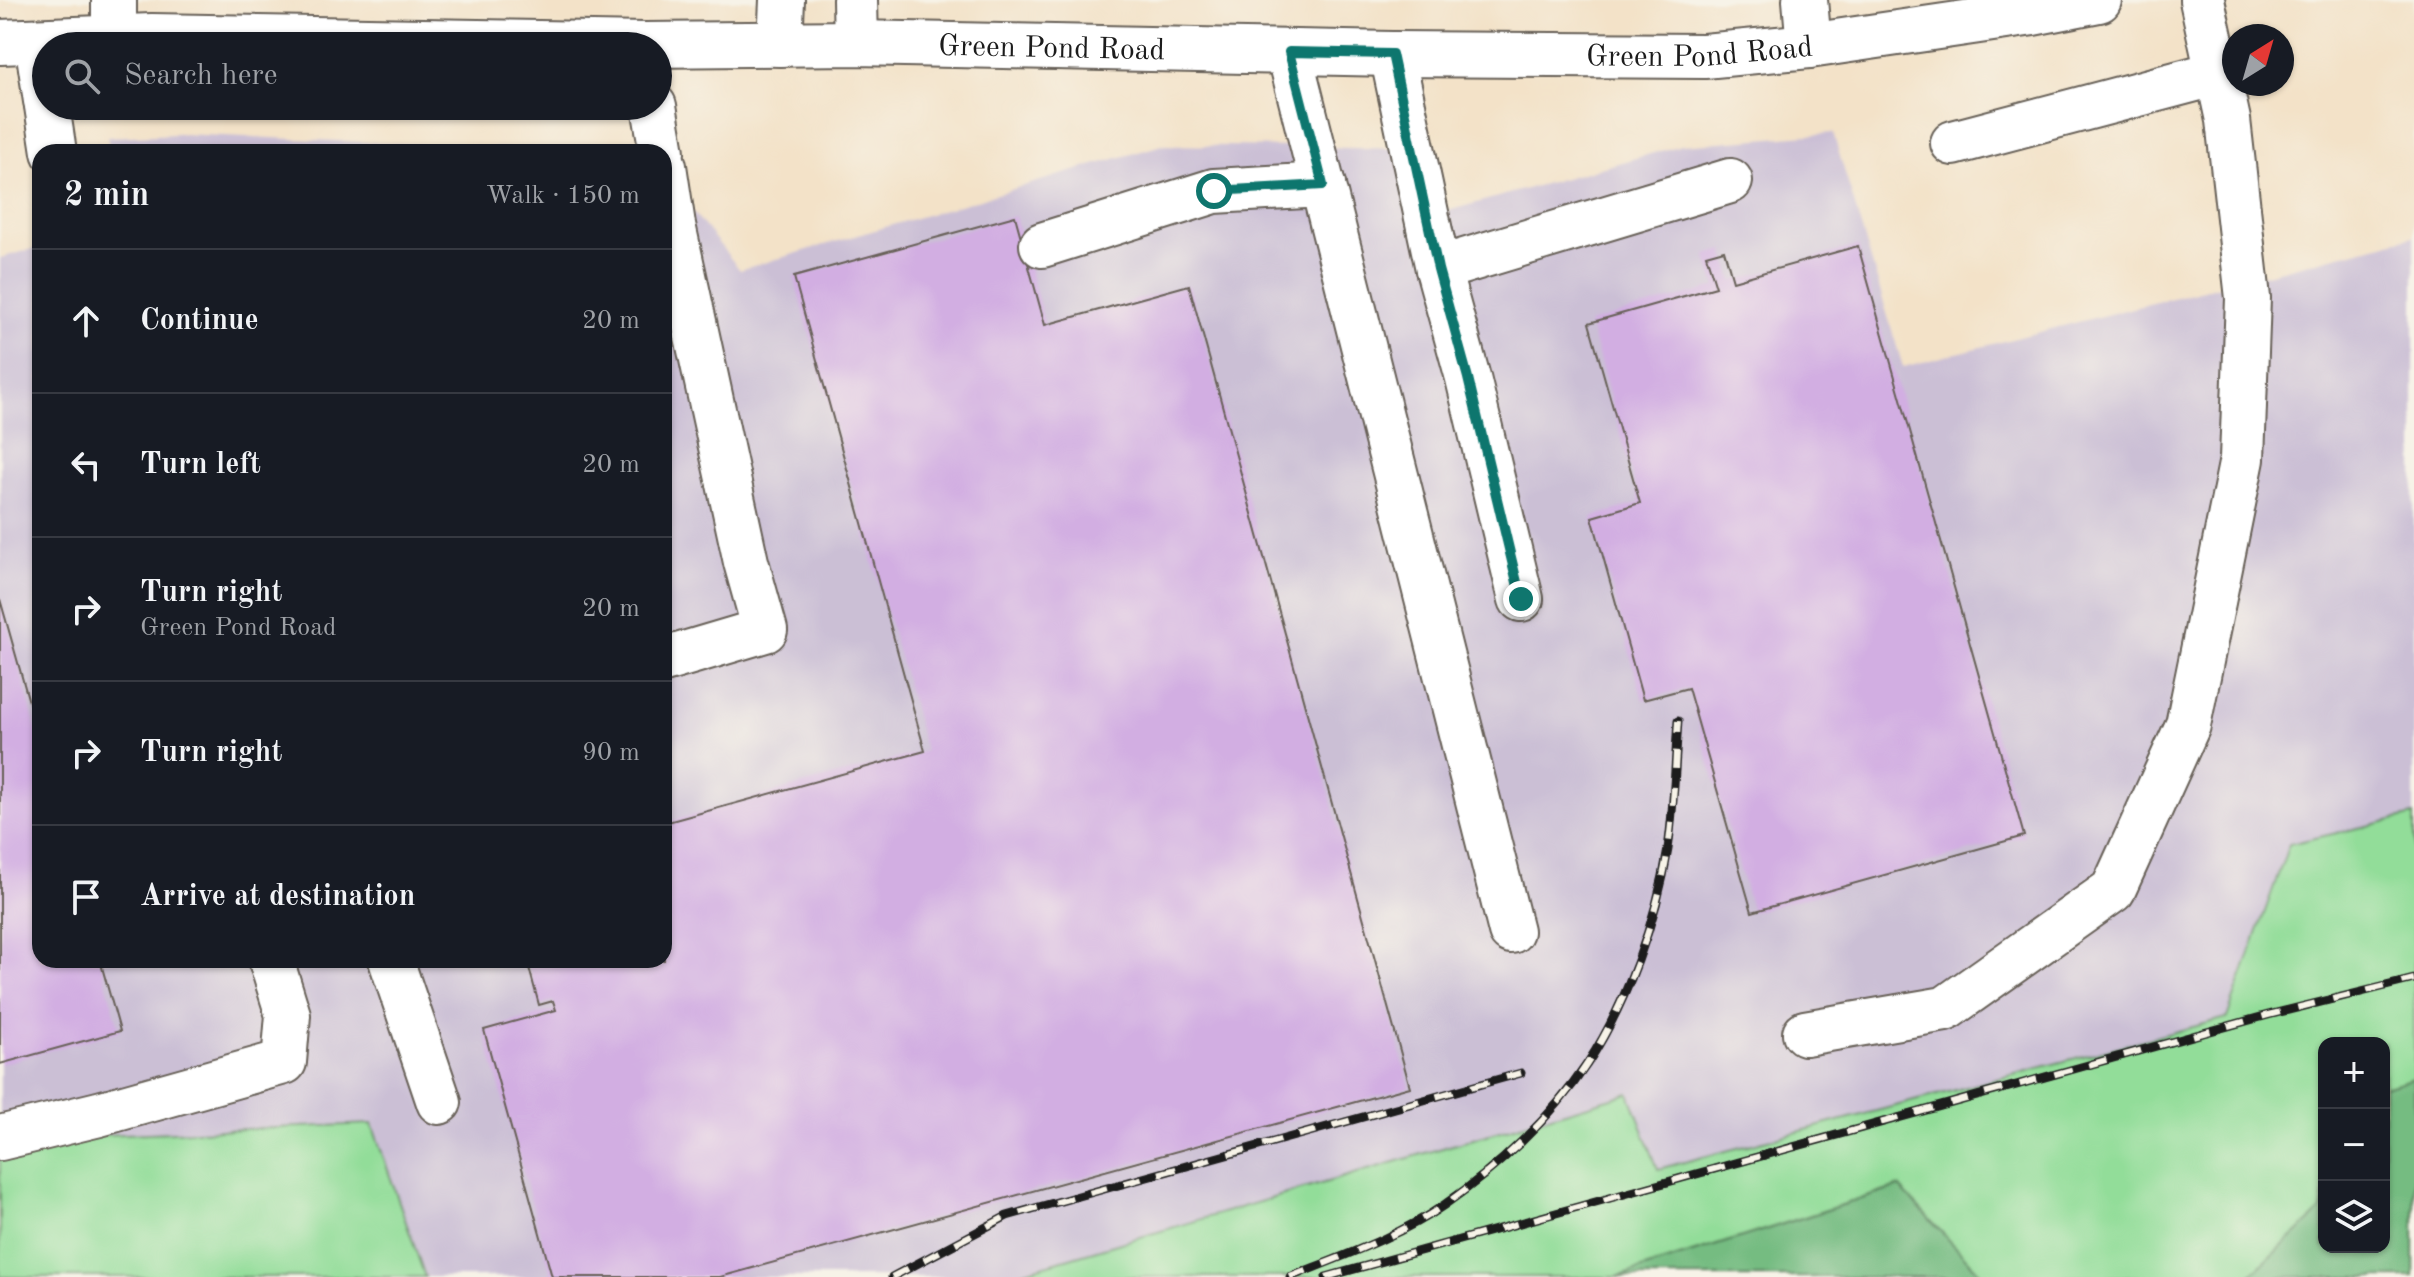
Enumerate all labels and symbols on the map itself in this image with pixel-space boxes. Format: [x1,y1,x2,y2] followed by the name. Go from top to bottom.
[2222,24,2294,96] north arrow
[938,32,1166,66] street label: Green Pond Road
[1586,33,1814,73] street label: Green Pond Road
[1196,173,1232,209] route start
[1503,581,1539,617] route end

